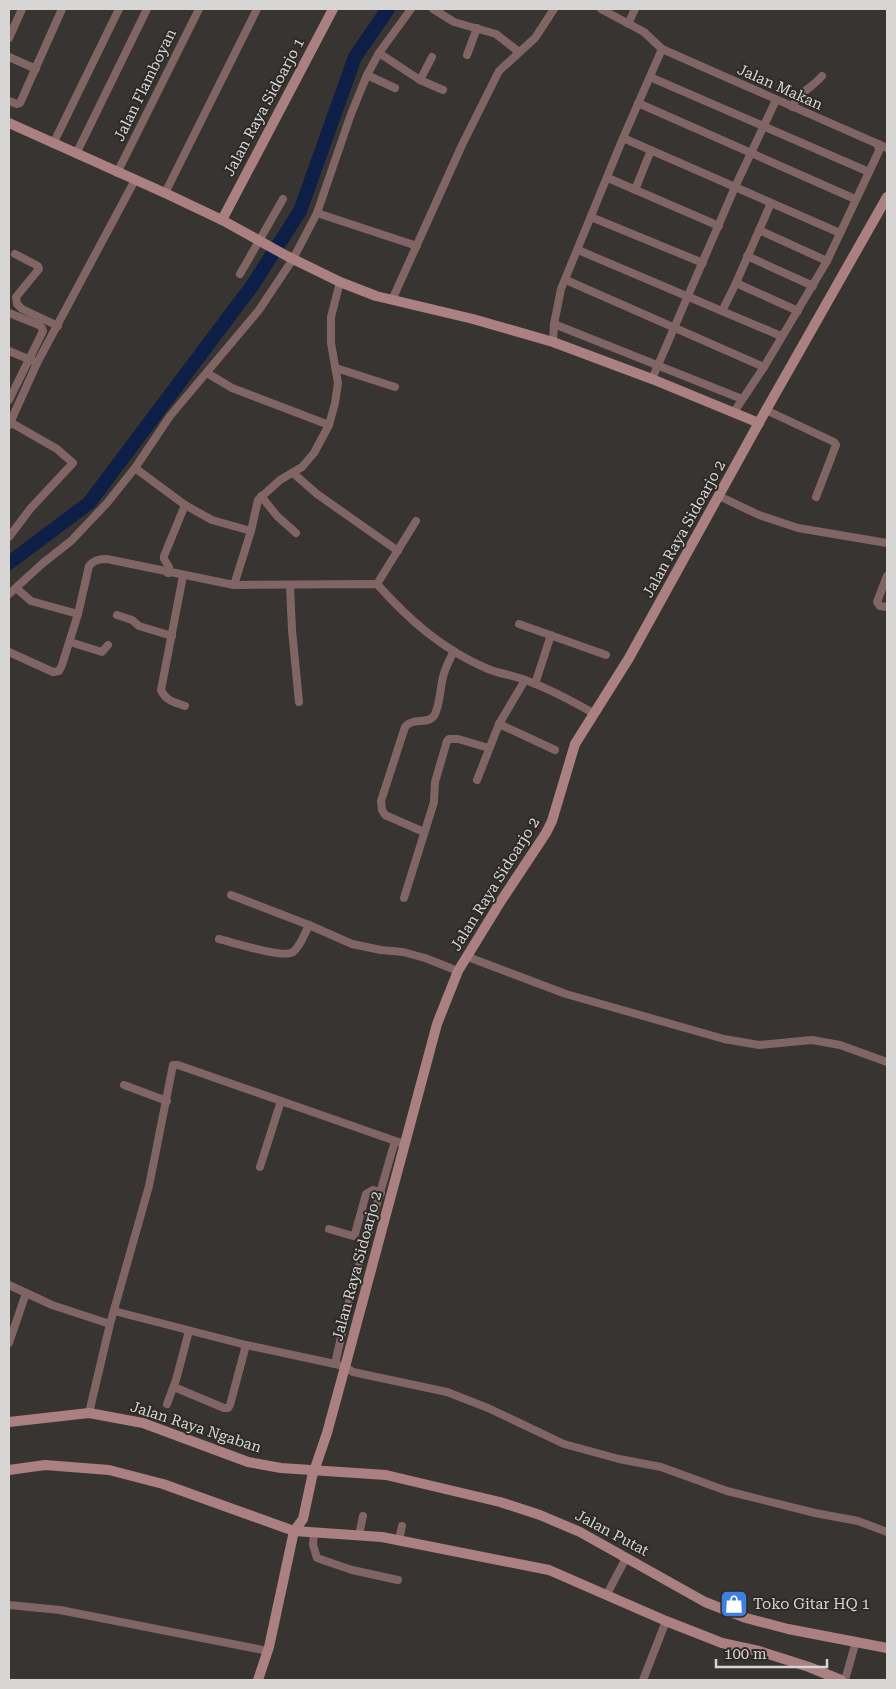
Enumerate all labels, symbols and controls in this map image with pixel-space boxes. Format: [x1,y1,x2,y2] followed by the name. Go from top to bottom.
[110,26,180,144] street label: Jalan Flamboyan
[220,35,308,179] street label: Jalan Raya Sidoarjo 1
[735,60,826,114] street label: Jalan Makan
[639,457,729,601] street label: Jalan Raya Sidoarjo 2
[447,814,543,954] street label: Jalan Raya Sidoarjo 2
[328,1189,386,1343] street label: Jalan Raya Sidoarjo 2
[128,1397,264,1457] street label: Jalan Raya Ngaban
[572,1506,652,1560] street label: Jalan Putat
[719,1589,749,1619] shop icon: Toko Gitar HQ 1
[753,1595,870,1613] place label: Toko Gitar HQ 1
[716,1636,827,1668] scale bar
[724,1645,767,1663] text: 100 m

